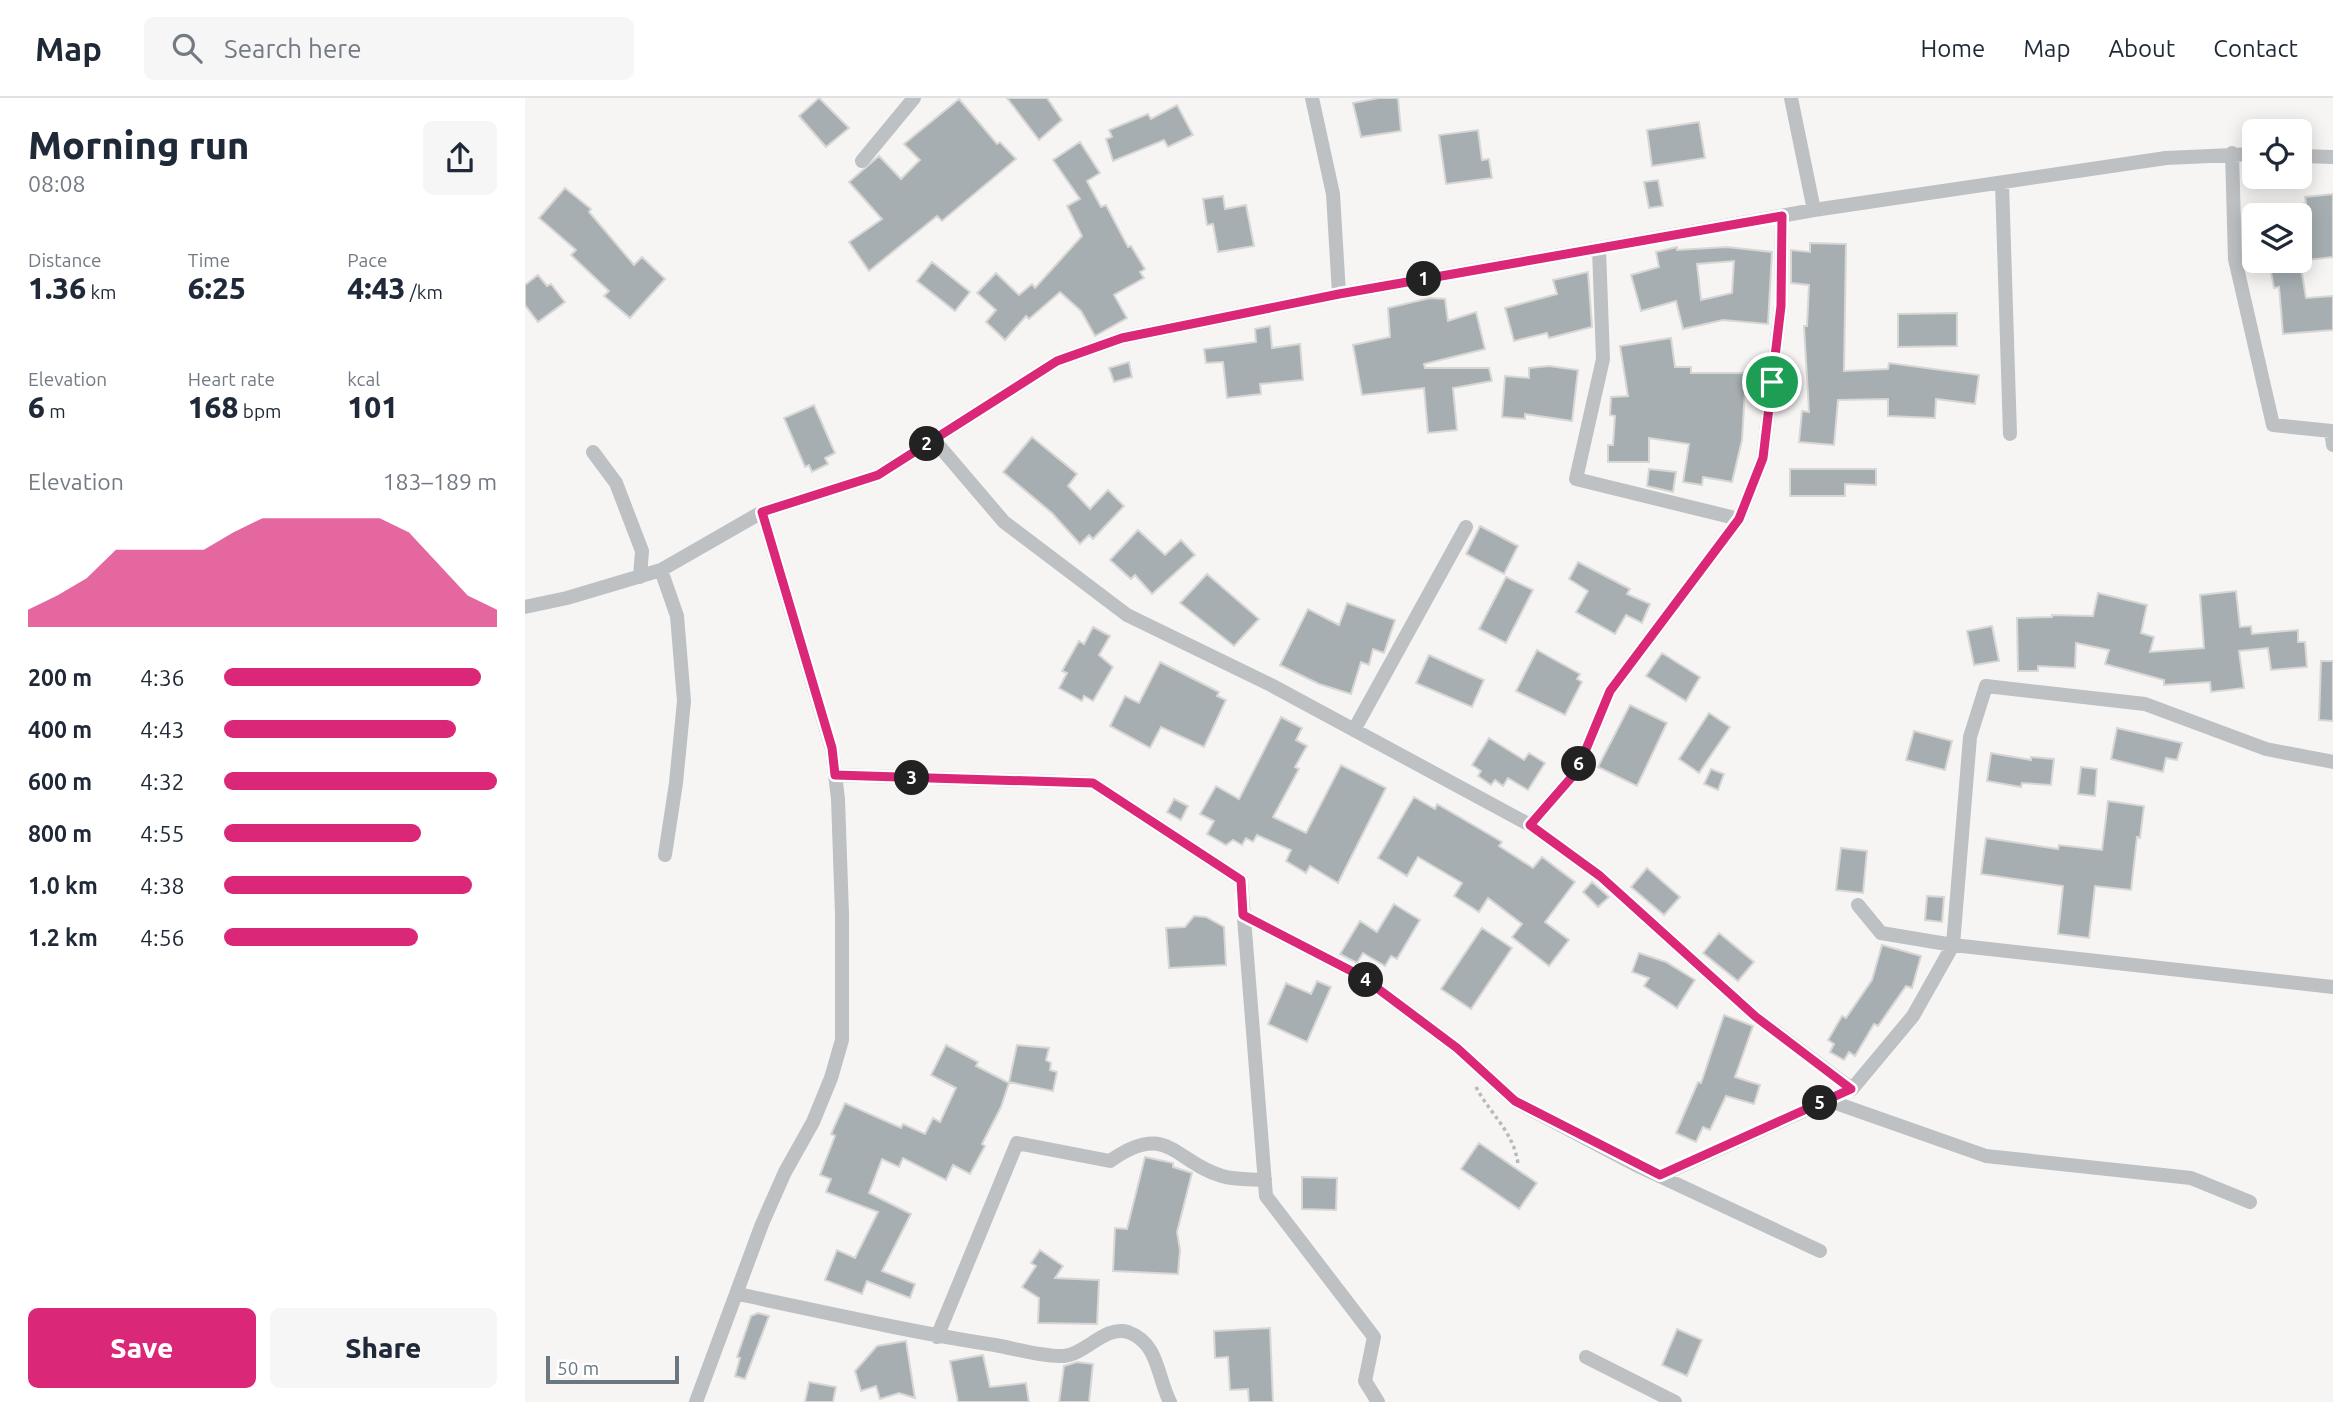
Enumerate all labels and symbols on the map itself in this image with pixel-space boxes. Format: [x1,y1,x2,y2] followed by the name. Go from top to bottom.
[1406,262,1441,296] pin: 1
[1742,352,1802,412] pin
[909,426,945,462] pin: 2
[1561,746,1597,782] pin: 6
[895,760,929,796] pin: 3
[1349,962,1383,998] pin: 4
[1803,1086,1837,1121] pin: 5
[546,1353,679,1385] scale bar

